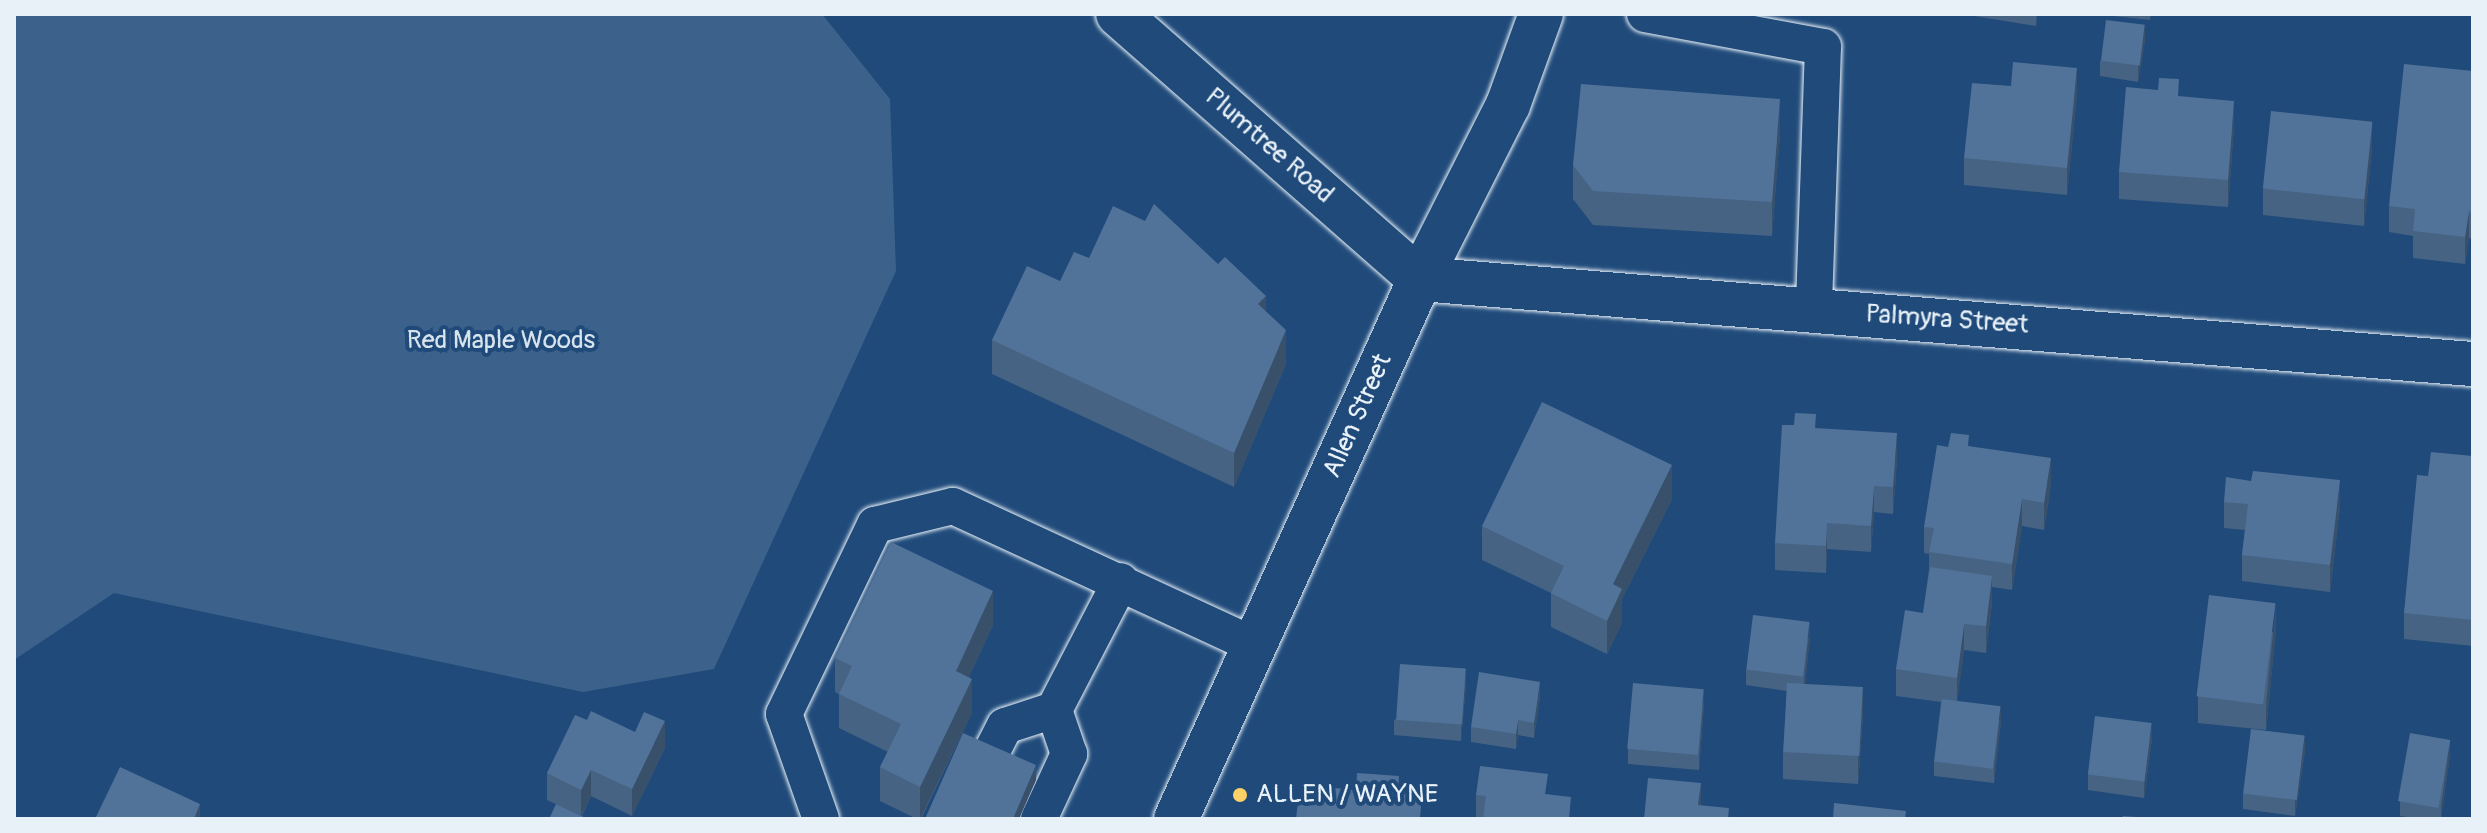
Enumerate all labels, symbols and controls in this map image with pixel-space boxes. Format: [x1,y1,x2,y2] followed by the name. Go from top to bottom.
[1198,82,1340,210] street label: Plumtree Road
[1864,299,2030,341] street label: Palmyra Street
[407,325,595,357] park label: Red Maple Woods
[1317,349,1399,483] street label: Allen Street
[1256,779,1438,811] place label: ALLEN / WAYNE
[1231,786,1249,804] marker: ALLEN / WAYNE

